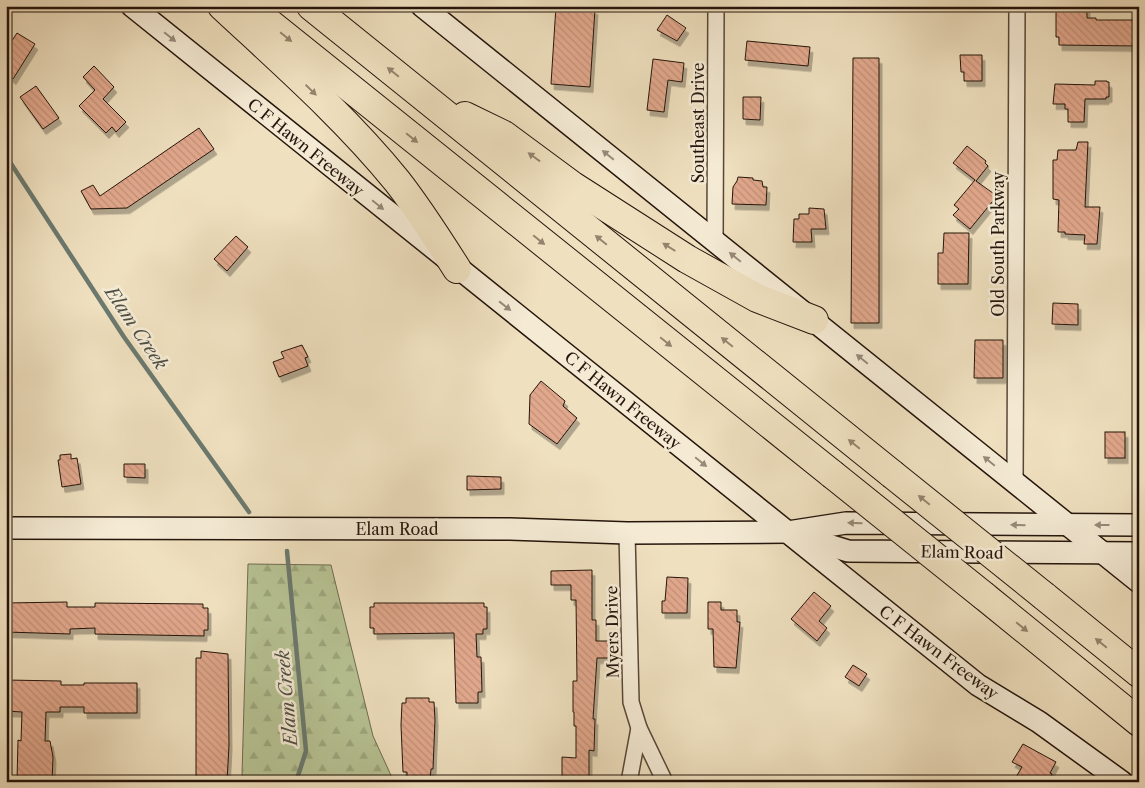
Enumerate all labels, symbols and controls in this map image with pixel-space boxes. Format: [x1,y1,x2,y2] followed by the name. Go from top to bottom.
[163,31,176,42] one-way arrow
[279,31,292,42] one-way arrow
[688,63,708,183] street label: Southeast Drive
[386,66,399,77] one-way arrow
[305,84,317,96] one-way arrow
[244,94,369,201] street label: C F Hawn Freeway
[406,133,419,144] one-way arrow
[602,150,615,161] one-way arrow
[527,152,541,162] one-way arrow
[988,170,1008,317] street label: Old South Parkway
[371,200,384,211] one-way arrow
[595,234,608,245] one-way arrow
[532,235,546,245] one-way arrow
[663,243,676,252] one-way arrow
[729,252,742,263] one-way arrow
[99,280,172,374] water label: Elam Creek
[498,301,511,312] one-way arrow
[659,336,672,347] one-way arrow
[721,336,734,347] one-way arrow
[561,347,686,454] street label: C F Hawn Freeway
[856,353,869,364] one-way arrow
[848,438,861,449] one-way arrow
[982,455,995,466] one-way arrow
[694,457,707,468] one-way arrow
[918,495,931,506] one-way arrow
[356,519,439,539] street label: Elam Road
[847,519,863,527] one-way arrow
[1010,521,1026,529] one-way arrow
[1094,521,1110,529] one-way arrow
[920,541,1004,563] street label: Elam Road
[601,585,623,679] street label: Myers Drive
[875,601,1003,704] street label: C F Hawn Freeway
[1015,621,1028,632] one-way arrow
[1095,637,1108,648] one-way arrow
[272,649,302,749] water label: Elam Creek

